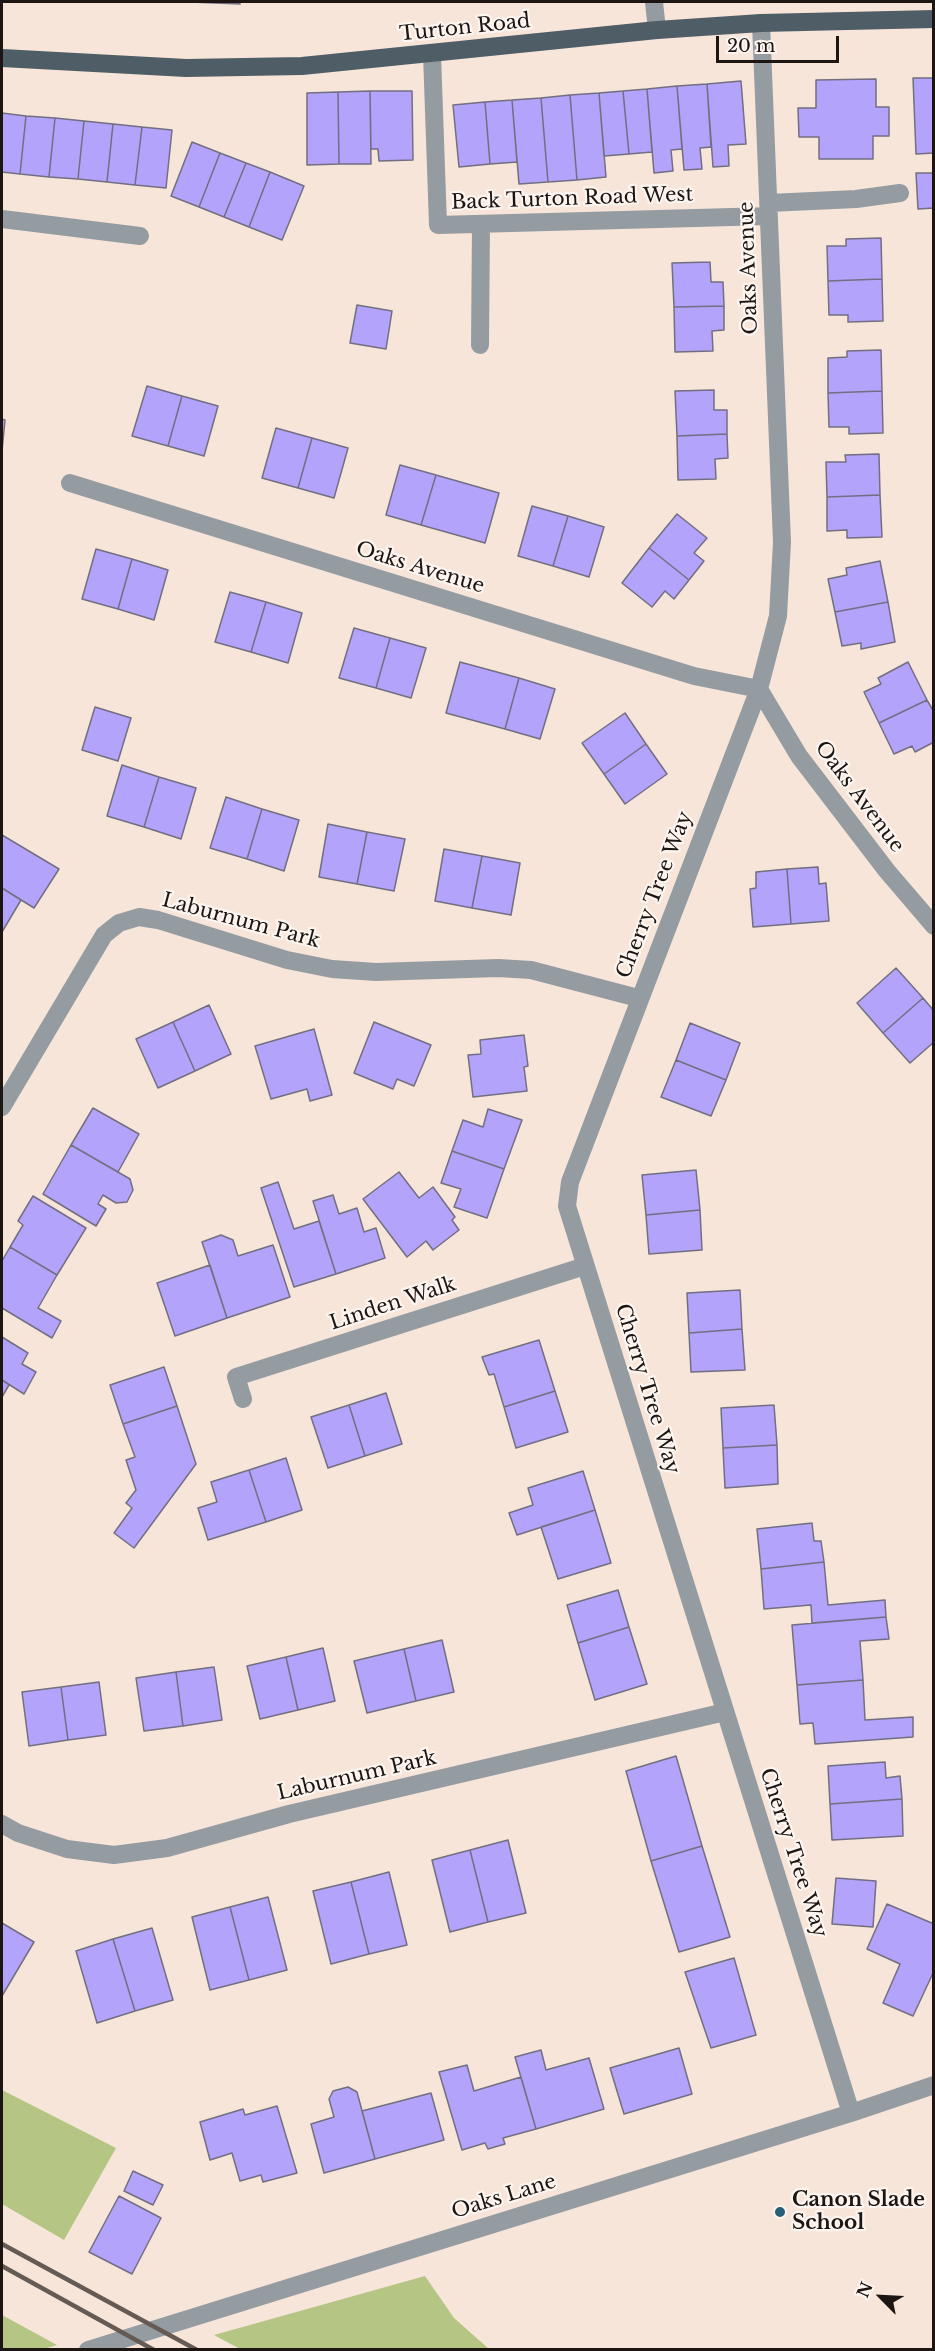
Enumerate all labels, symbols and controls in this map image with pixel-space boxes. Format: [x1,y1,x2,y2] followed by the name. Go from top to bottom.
[398,9,532,47] street label: Turton Road
[719,24,842,62] scale bar
[727,35,775,57] text: 20 m
[451,183,693,215] street label: Back Turton Road West
[735,201,763,335] street label: Oaks Avenue
[353,537,487,599] street label: Oaks Avenue
[809,737,909,857] street label: Oaks Avenue
[612,808,698,982] street label: Cherry Tree Way
[159,888,323,954] street label: Laburnum Park
[327,1272,459,1336] street label: Linden Walk
[610,1301,684,1477] street label: Cherry Tree Way
[275,1746,439,1806] street label: Laburnum Park
[754,1765,832,1941] street label: Cherry Tree Way
[449,2170,559,2224] street label: Oaks Lane
[792,2188,925,2235] place label: Canon Slade School
[773,2205,787,2219] marker: Canon Slade School
[851,2267,911,2327] north arrow
[852,2279,877,2301] text: N

